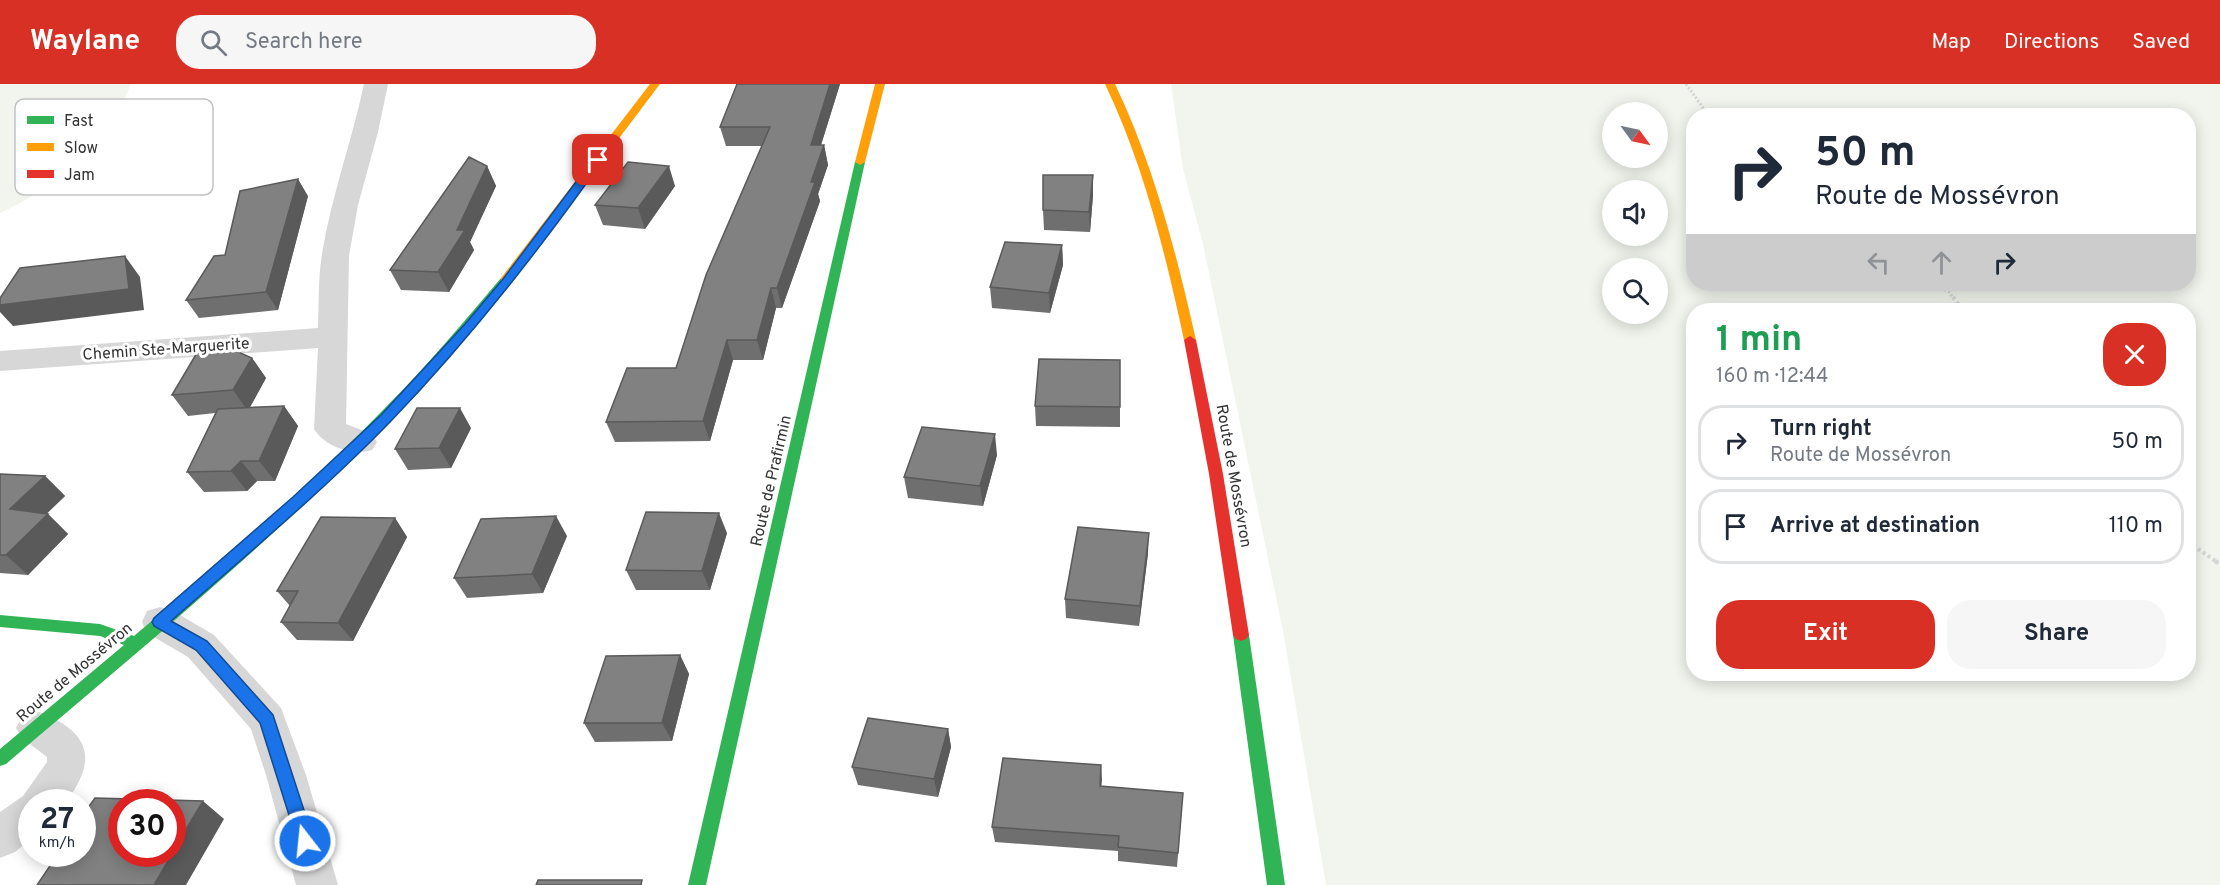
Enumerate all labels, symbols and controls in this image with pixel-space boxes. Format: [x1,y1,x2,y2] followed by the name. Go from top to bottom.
[176,15,596,69] search box
[30,24,140,60] text: Waylane
[197,26,230,59] icon: search
[245,29,363,56] text: Search here
[1931,29,1971,56] text: Map
[2004,29,2099,56] text: Directions
[2132,29,2190,56] text: Saved
[15,99,213,195] legend
[1602,102,1668,168] north arrow
[1602,102,1668,324] map controls
[64,112,94,132] text: Fast
[1815,128,1916,181] text: 50 m
[1716,132,1794,210] icon: right
[572,134,623,185] pin
[64,139,98,159] text: Slow
[581,143,614,176] icon: arrive
[64,166,95,186] text: Jam
[1602,180,1668,246] button: sound
[1815,180,2060,214] text: Route de Mossévron
[1862,246,1895,279] icon: left
[1925,246,1958,279] icon: ahead
[1988,246,2021,279] icon: right
[1602,258,1668,324] button: search
[1716,318,1802,364] text: 1 min
[2103,323,2166,386] button: close
[82,334,250,366] street label: Chemin Ste-Marguerite
[1716,364,1828,390] text: 160 m · 12:44
[1211,403,1255,549] street label: Route de Mossévron
[747,413,797,549] street label: Route de Prafirmin
[1770,416,1872,443] text: Turn right
[1719,426,1752,459] icon: right
[2111,429,2163,456] text: 50 m
[1770,443,1951,469] text: Route de Mossévron
[1719,510,1752,543] icon: arrive
[1770,513,1980,540] text: Arrive at destination
[2109,513,2163,540] text: 110 m
[1716,600,1935,669] button: Exit
[1947,600,2166,669] button: Share
[13,619,137,727] street label: Route de Mossévron
[108,789,186,867] speed limit sign: 30
[40,802,74,839] text: 27
[273,809,337,873] position arrow
[39,834,75,853] text: km/h

